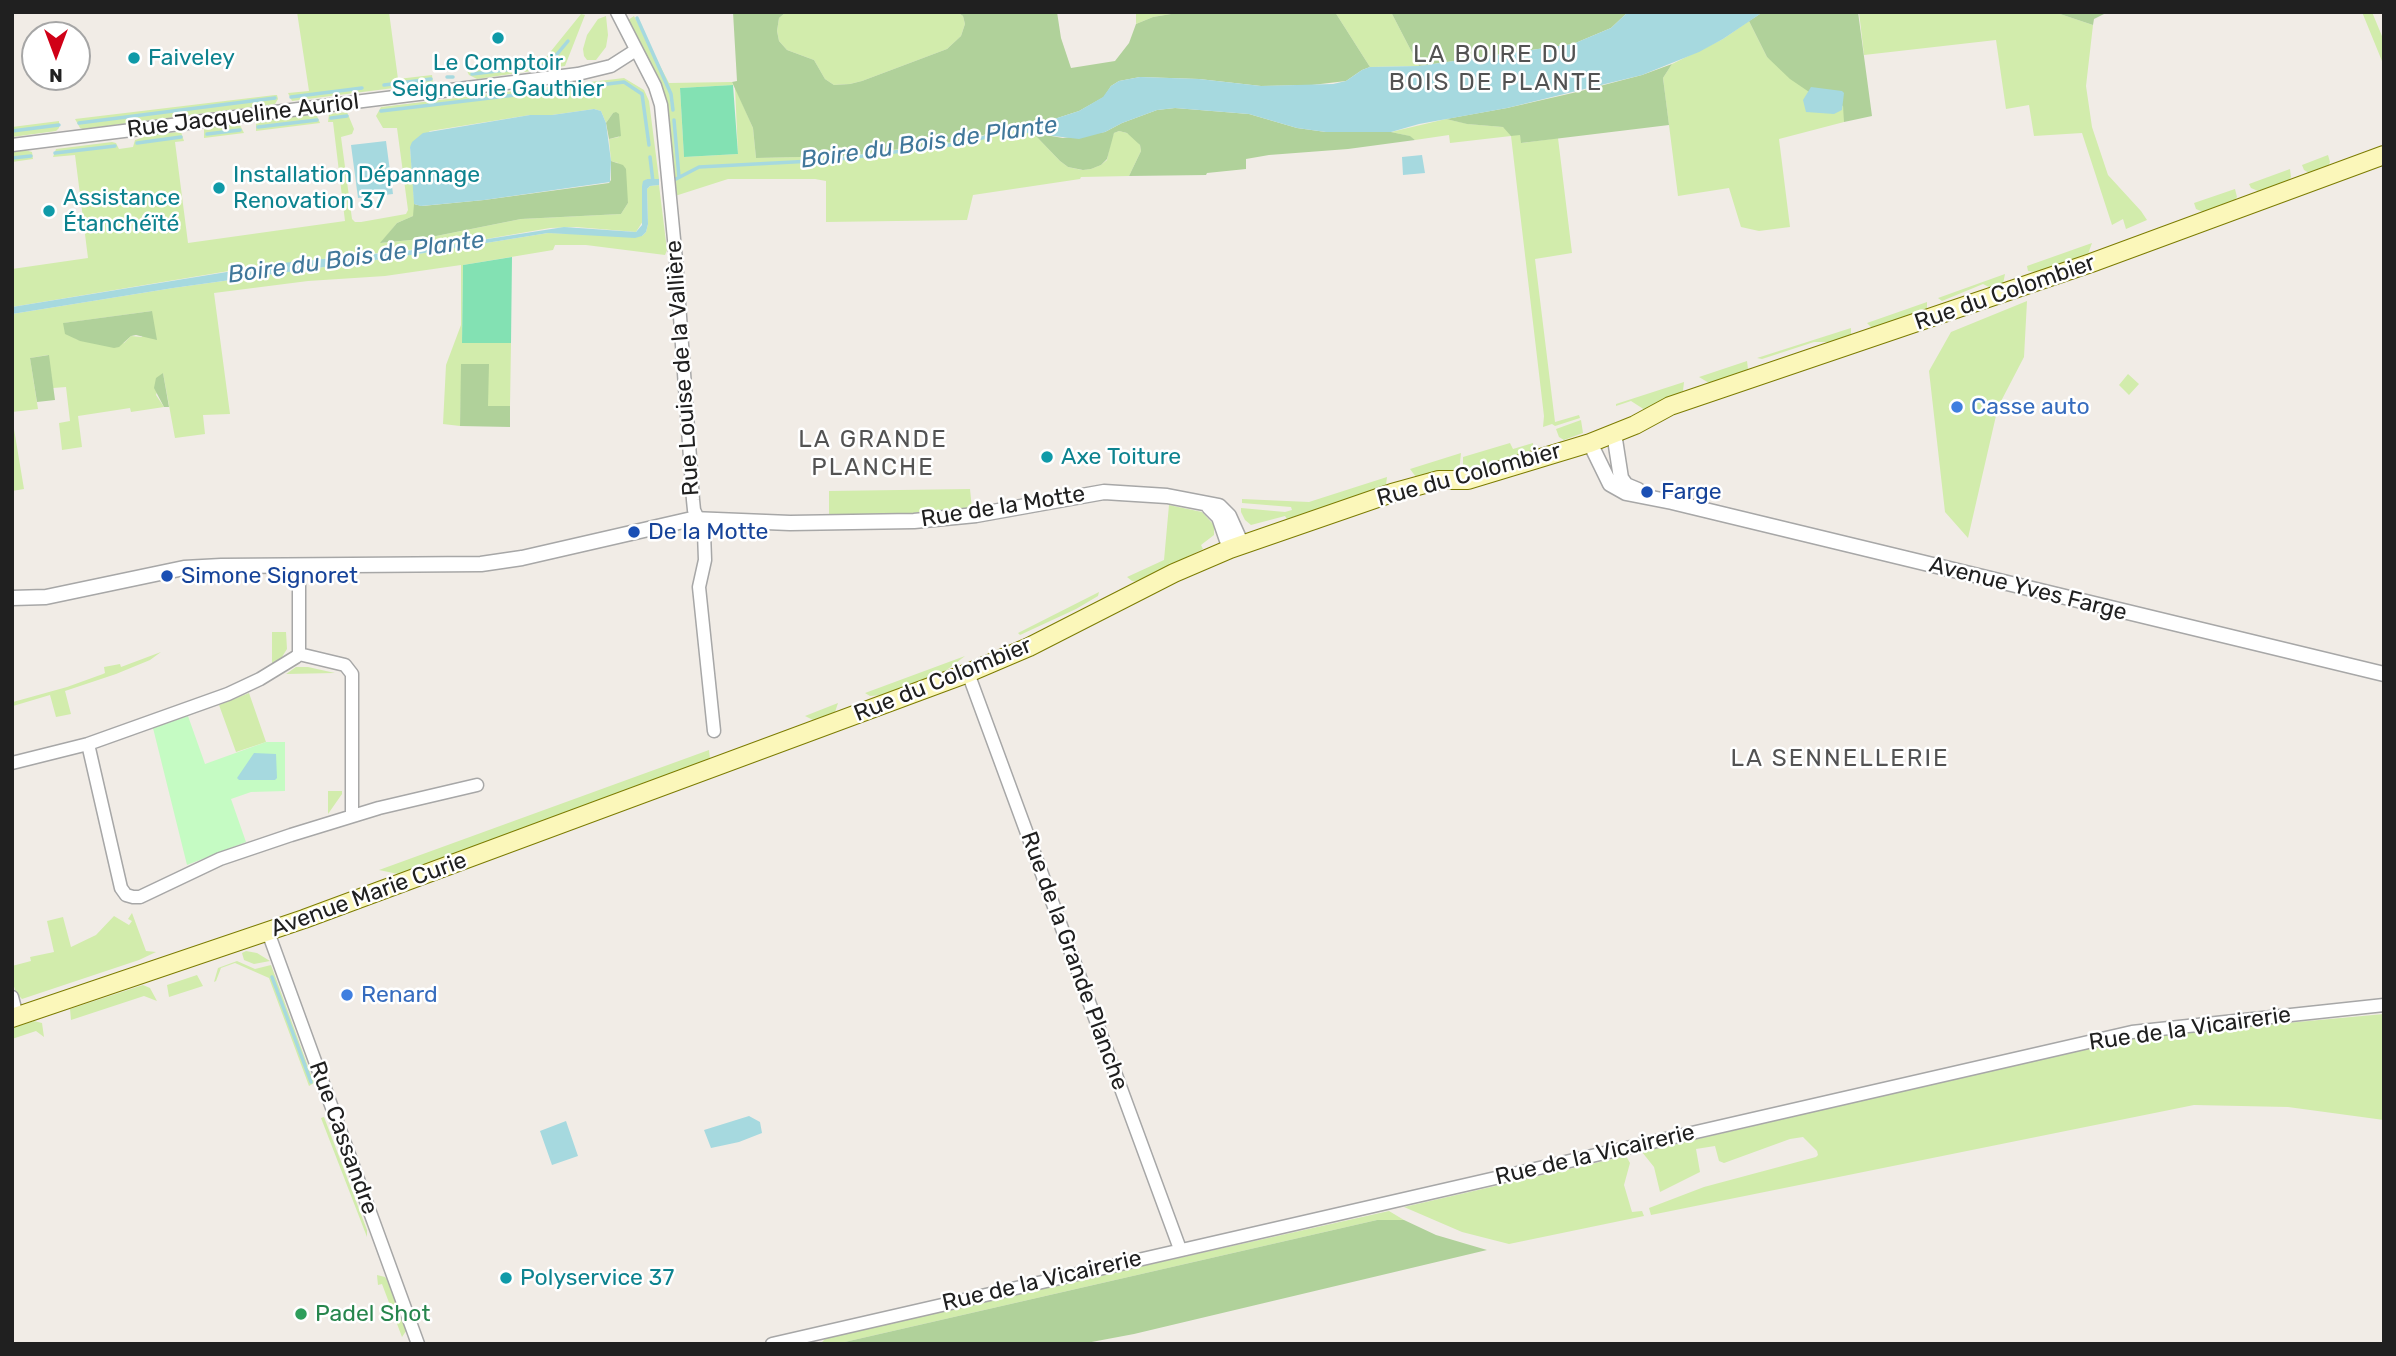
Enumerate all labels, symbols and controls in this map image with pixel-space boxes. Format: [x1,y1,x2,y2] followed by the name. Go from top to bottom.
[21,21,91,91] north arrow
[490,30,506,46] marker: Le Comptoir Seigneurie Gauthier
[1390,41,1602,97] district label: LA BOIRE DU BOIS DE PLANTE
[148,44,235,72] place label: Faiveley
[392,49,604,103] place label: Le Comptoir Seigneurie Gauthier
[126,50,142,66] marker: Faiveley
[49,64,63,87] text: N
[125,88,361,144] street label: Rue Jacqueline Auriol
[799,111,1059,175] water label: Boire du Bois de Plante
[233,161,480,215] place label: Installation Dépannage Renovation 37
[211,180,227,196] marker: Installation Dépannage Renovation 37
[63,184,180,238] place label: Assistance Étanchéïté
[41,203,57,219] marker: Assistance Étanchéïté
[226,226,486,290] water label: Boire du Bois de Plante
[660,239,706,497] street label: Rue Louise de la Vallière
[1911,249,2099,337] street label: Rue du Colombier
[1971,393,2090,421] place label: Casse auto
[1949,399,1965,415] marker: Casse auto
[799,426,947,482] district label: LA GRANDE PLANCHE
[1374,437,1564,513] street label: Rue du Colombier
[1061,443,1181,471] place label: Axe Toiture
[1039,449,1055,465] marker: Axe Toiture
[1661,478,1722,506] place label: Farge
[919,480,1087,534] street label: Rue de la Motte
[1639,484,1655,500] marker: Farge
[648,518,768,546] place label: De la Motte
[626,524,642,540] marker: De la Motte
[1926,551,2130,627] street label: Avenue Yves Farge
[181,562,358,590] place label: Simone Signoret
[159,568,175,584] marker: Simone Signoret
[850,632,1036,728] street label: Rue du Colombier
[1732,745,1948,773] district label: LA SENNELLERIE
[1014,828,1134,1094] street label: Rue de la Grande Planche
[267,847,471,943] street label: Avenue Marie Curie
[361,981,438,1009] place label: Renard
[339,987,355,1003] marker: Renard
[2087,1001,2293,1057] street label: Rue de la Vicairerie
[303,1058,383,1218] street label: Rue Cassandre
[1493,1119,1697,1191] street label: Rue de la Vicairerie
[940,1245,1144,1317] street label: Rue de la Vicairerie
[520,1264,674,1292] place label: Polyservice 37
[498,1270,514,1286] marker: Polyservice 37
[315,1300,430,1328] place label: Padel Shot
[293,1306,309,1322] marker: Padel Shot

